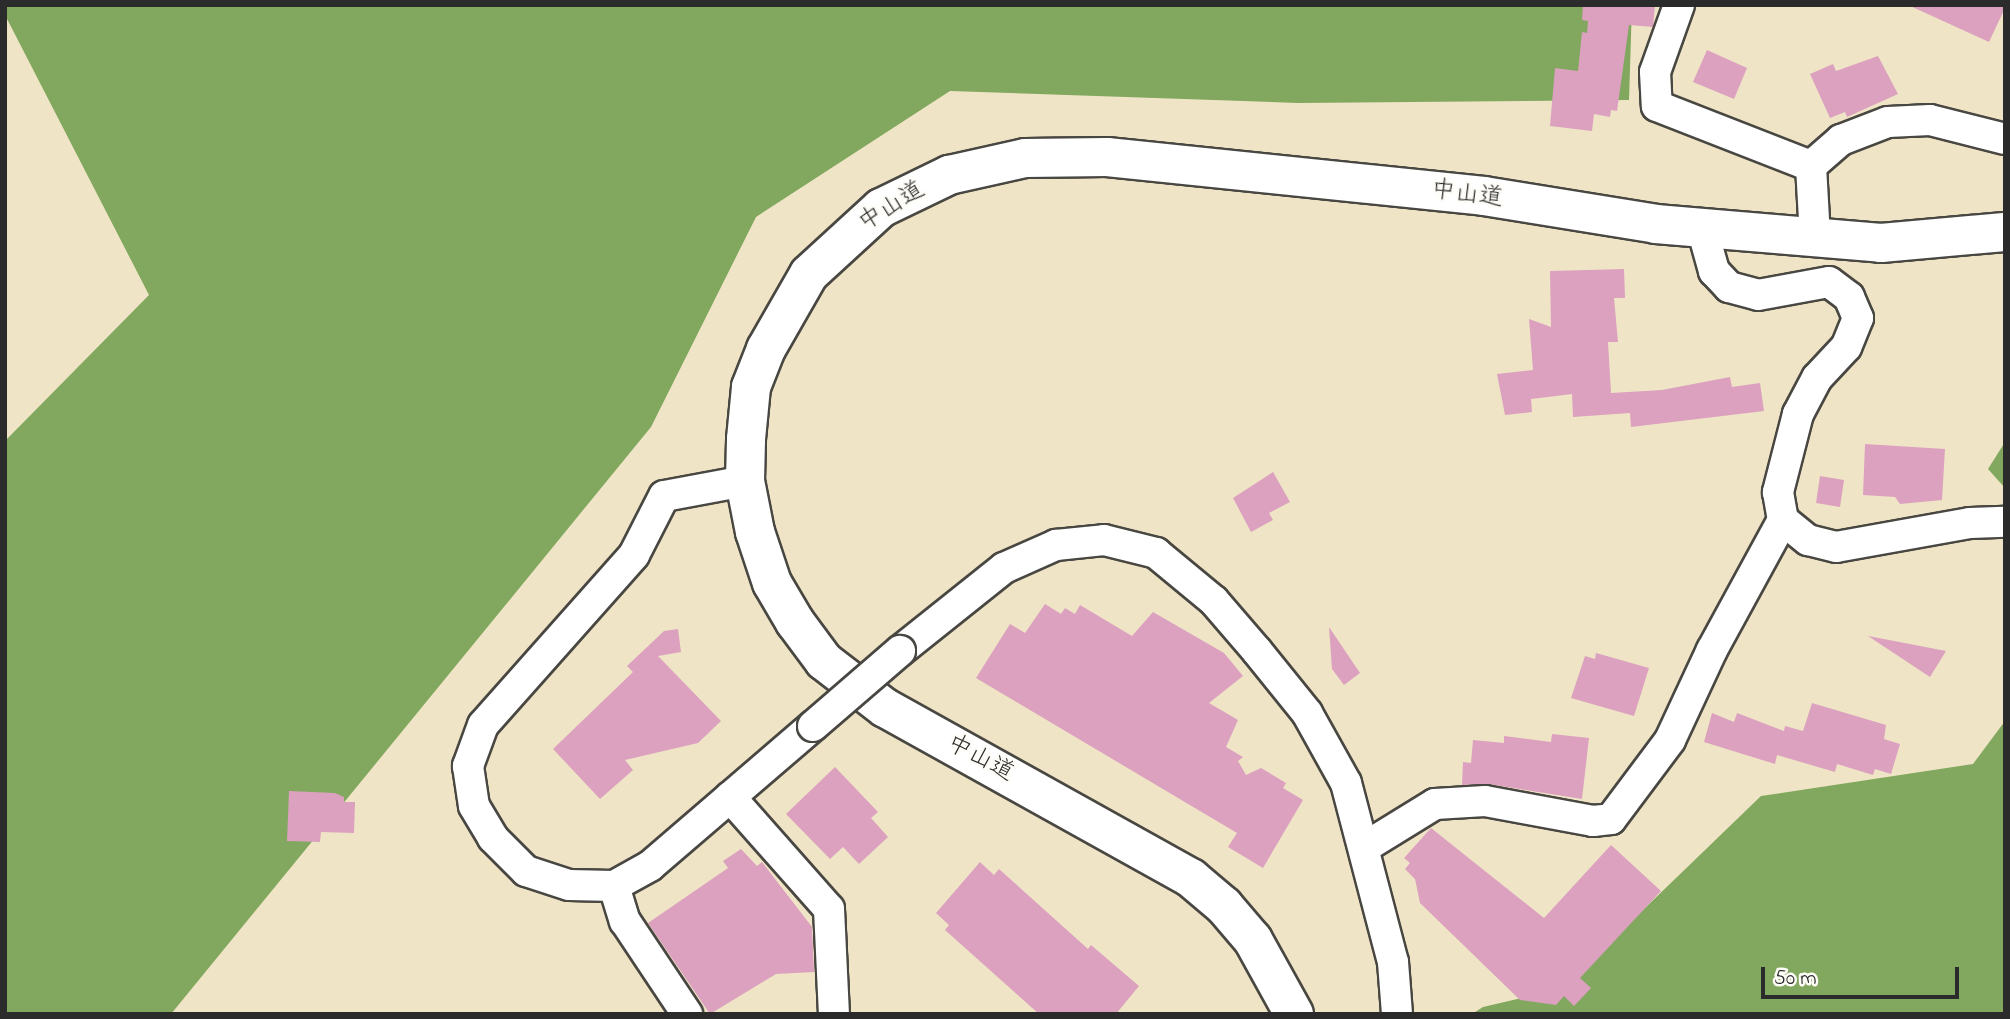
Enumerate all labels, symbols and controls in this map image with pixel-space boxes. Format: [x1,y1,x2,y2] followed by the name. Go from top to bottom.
[854,176,930,238] street label: 中山道
[1430,176,1504,214] street label: 中山道
[941,729,1019,789] street label: 中山道
[1765,953,1963,997] scale bar
[1774,964,1817,994] text: 50 m

